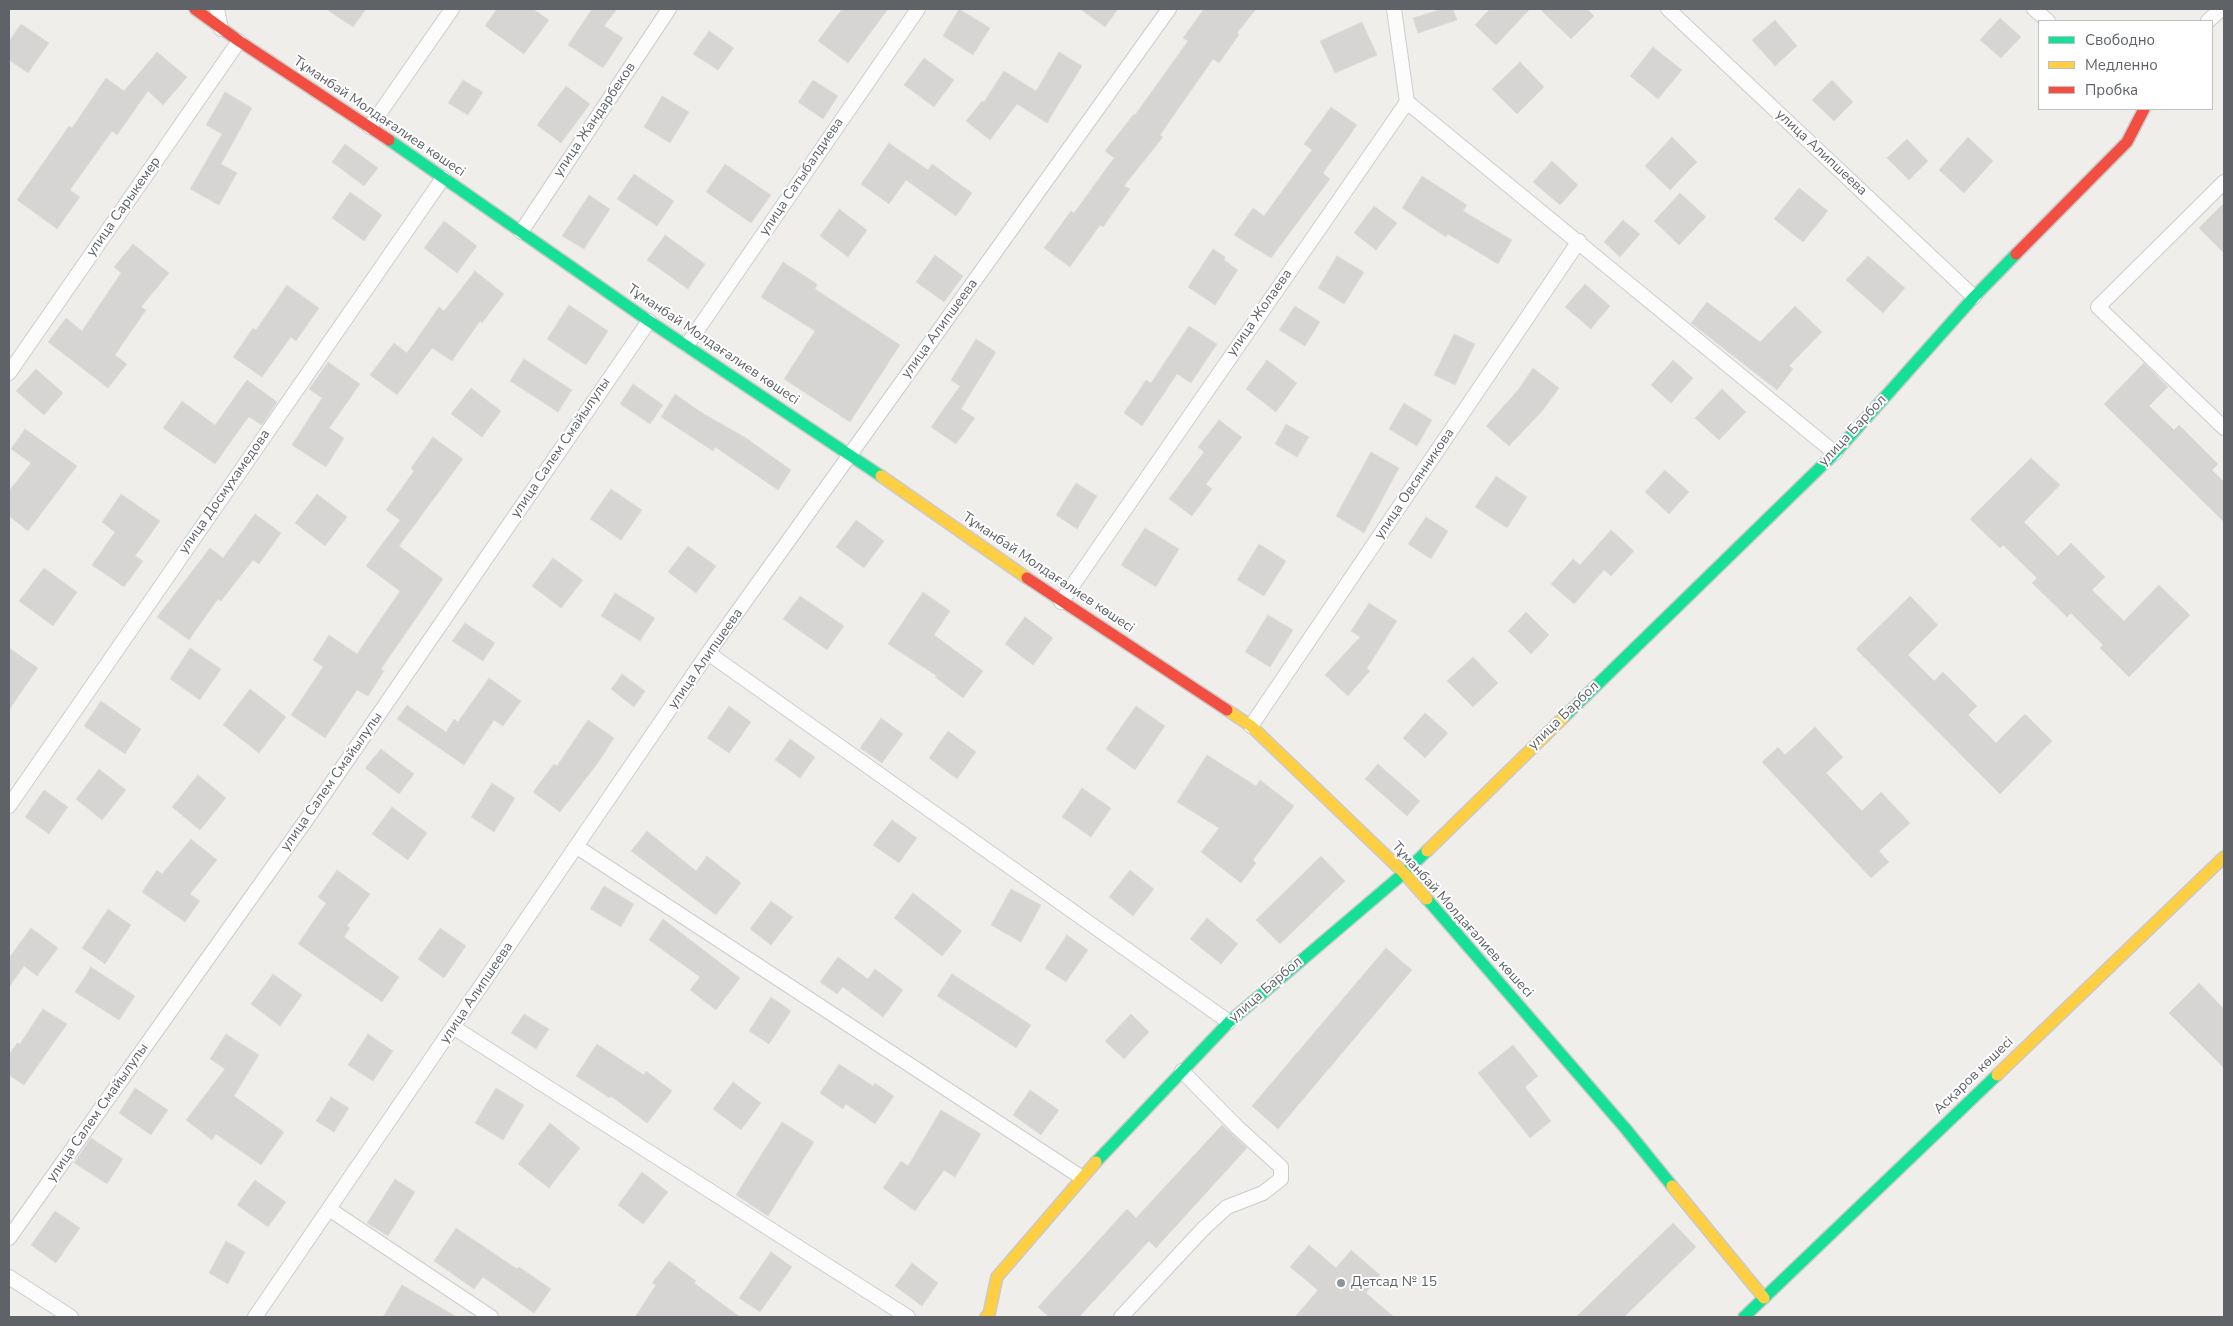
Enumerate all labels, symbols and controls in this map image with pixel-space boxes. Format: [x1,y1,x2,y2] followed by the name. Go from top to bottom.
[2038,20,2213,110] legend
[2085,30,2155,50] text: Свободно
[290,53,468,181] street label: Тұманбай Молдағалиев көшесі
[2085,55,2158,75] text: Медленно
[550,60,640,180] street label: улица Жандарбеков
[2085,80,2138,100] text: Пробка
[1772,106,1870,200] street label: улица Алипшеева
[756,115,848,239] street label: улица Сатыбалдиева
[83,154,165,260] street label: улица Сарыкемер
[1224,266,1296,360] street label: улица Жолаева
[898,276,982,382] street label: улица Алипшеева
[624,281,802,409] street label: Тұманбай Молдағалиев көшесі
[508,375,614,521] street label: улица Салем Смайылулы
[1816,392,1890,470] street label: улица Барбол
[1372,425,1458,543] street label: улица Овсянникова
[176,427,274,557] street label: улица Досмухамедова
[959,509,1137,637] street label: Тұманбай Молдағалиев көшесі
[665,606,747,712] street label: улица Алипшеева
[1525,678,1603,754] street label: улица Барбол
[278,709,386,855] street label: улица Салем Смайылулы
[1388,839,1536,1001] street label: Тұманбай Молдағалиев көшесі
[437,939,517,1047] street label: улица Алипшеева
[1226,954,1306,1026] street label: улица Барбол
[1931,1034,2017,1118] street label: Асқаров көшесі
[44,1040,152,1186] street label: улица Салем Смайылулы
[1351,1275,1437,1291] place label: Детсад № 15
[1335,1277,1347,1289] marker: Детсад № 15

